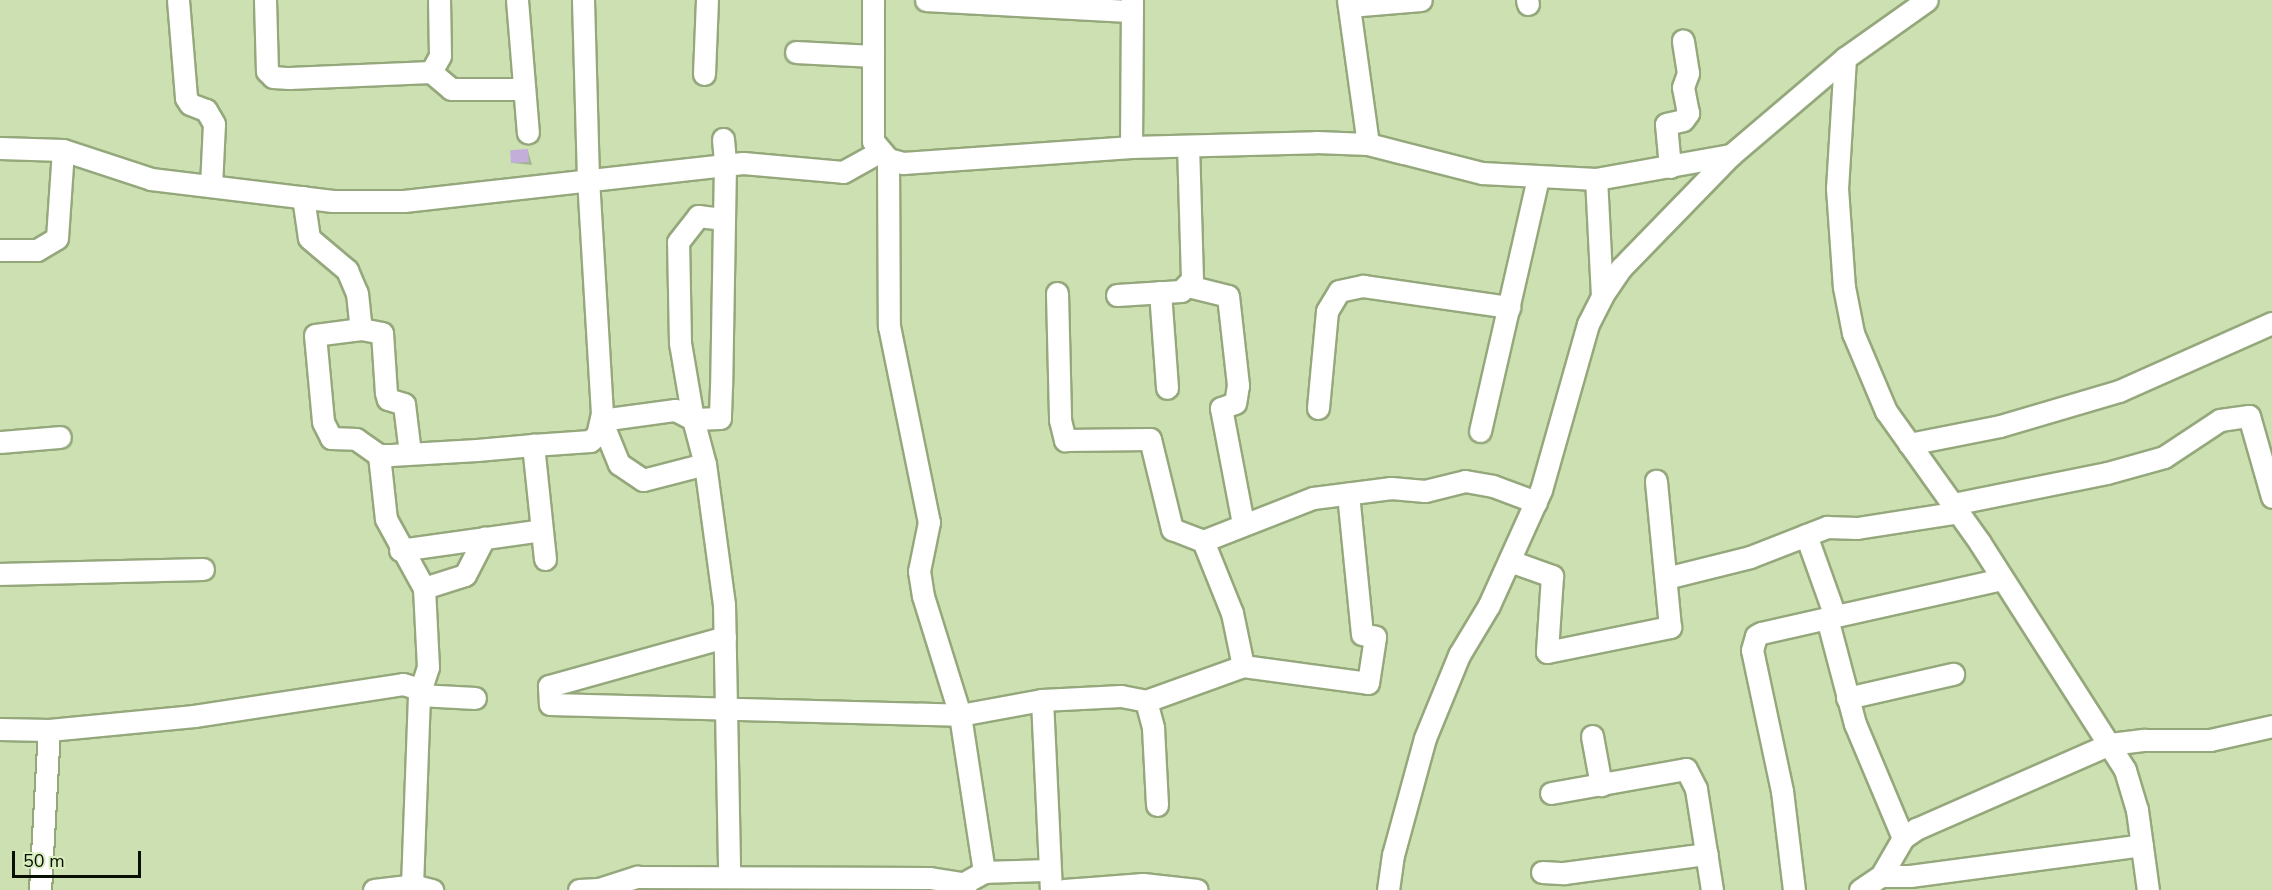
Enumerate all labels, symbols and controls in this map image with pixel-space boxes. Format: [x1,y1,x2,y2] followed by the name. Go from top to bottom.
[15,839,144,877] scale bar
[23,849,65,873] text: 50 m

